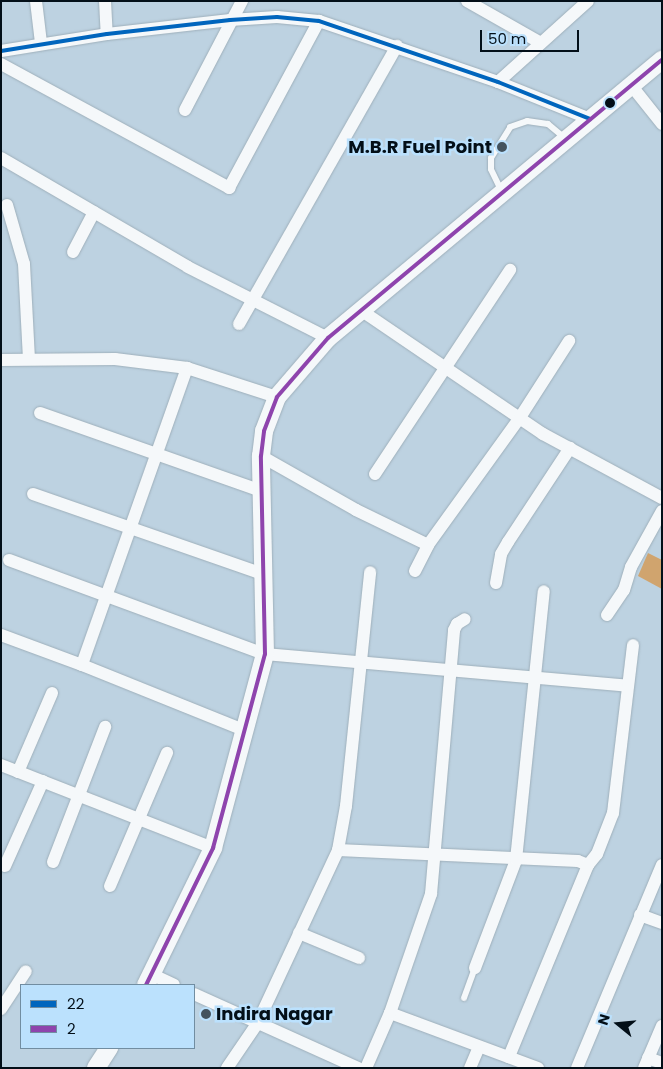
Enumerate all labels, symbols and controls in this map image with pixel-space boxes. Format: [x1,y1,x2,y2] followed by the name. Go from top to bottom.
[483,20,582,52] scale bar
[488,28,526,49] text: 50 m
[605,98,615,108] unlabelled marker
[348,136,492,158] place label: M.B.R Fuel Point
[496,141,508,153] marker: M.B.R Fuel Point
[20,984,195,1049] legend
[67,993,84,1014] text: 22
[593,999,643,1049] north arrow
[216,1003,333,1025] place label: Indira Nagar
[200,1008,212,1020] marker: Indira Nagar
[593,1012,615,1028] text: N
[67,1018,76,1039] text: 2

